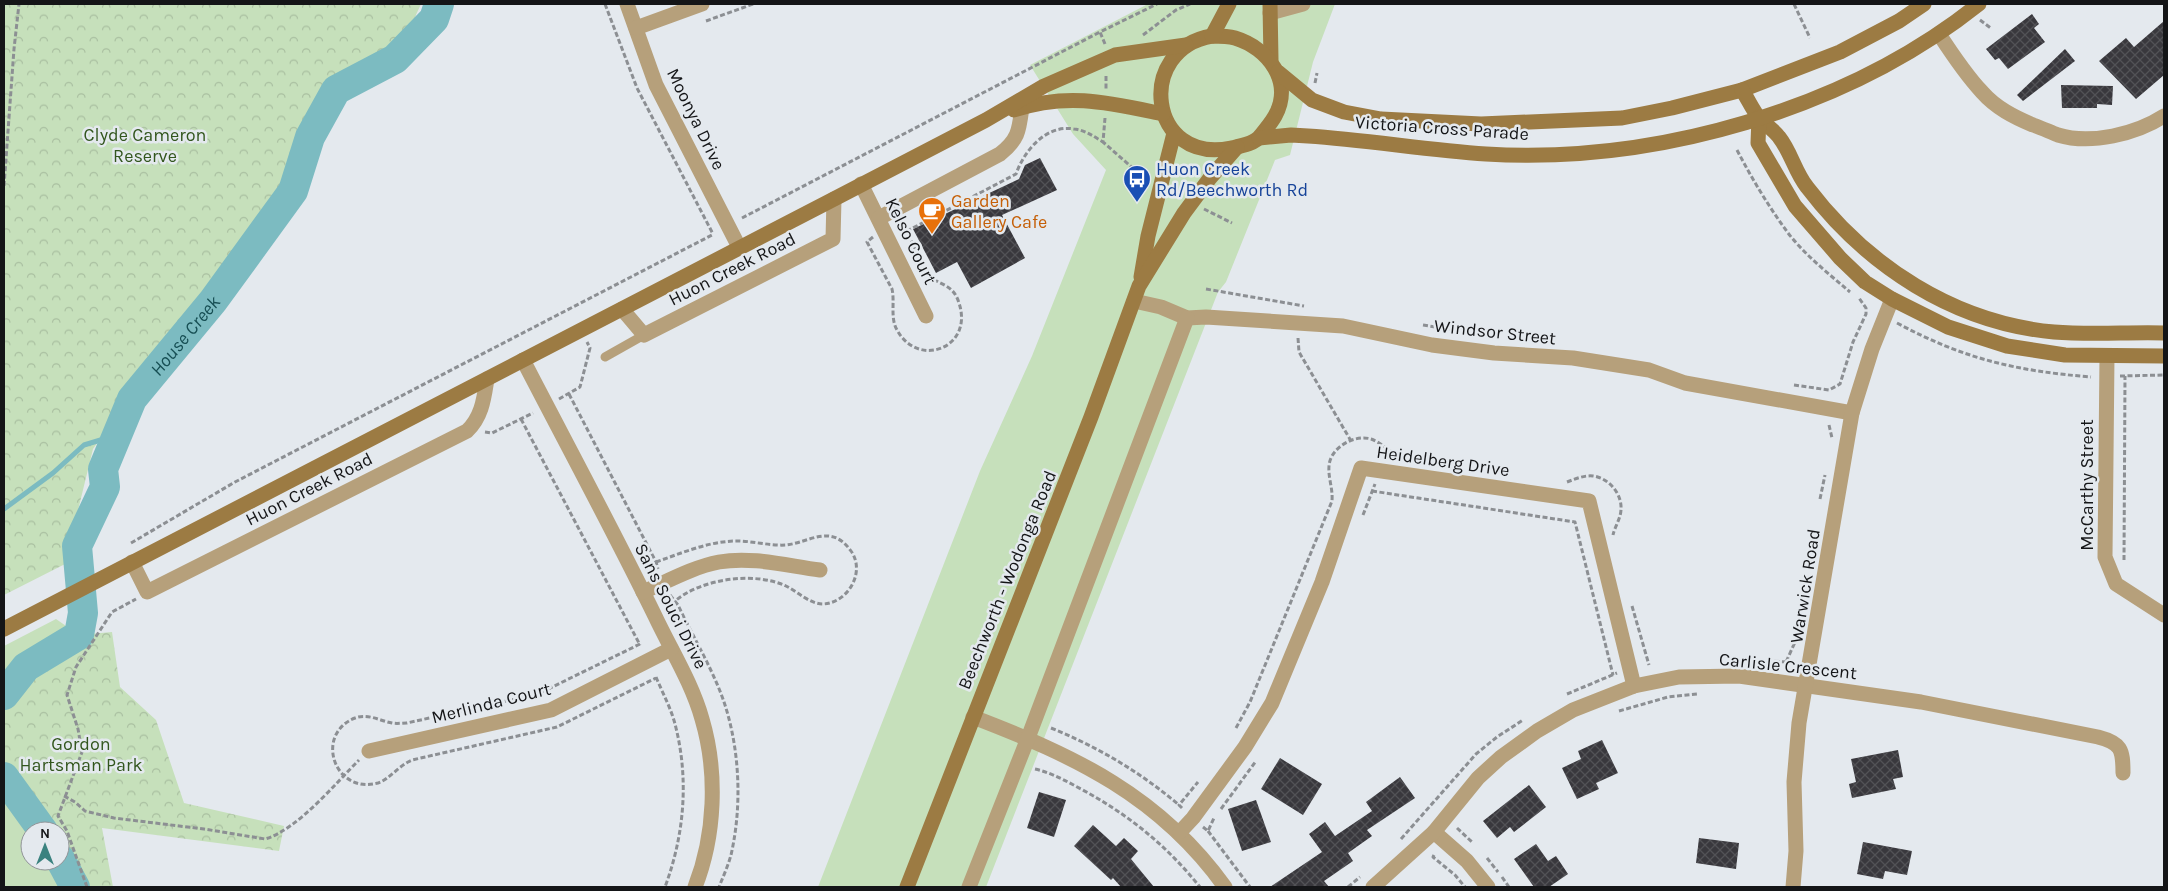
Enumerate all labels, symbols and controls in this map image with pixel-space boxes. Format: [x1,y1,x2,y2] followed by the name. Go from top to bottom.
[662,65,730,173] street label: Moonya Drive
[1354,111,1530,145] street label: Victoria Cross Parade
[84,124,206,167] park label: Clyde Cameron Reserve
[1156,158,1308,201] place label: Huon Creek Rd/Beechworth Rd
[1122,164,1152,203] bus stop icon: Huon Creek Rd/Beechworth Rd
[951,190,1047,233] place label: Garden Gallery Cafe
[881,194,942,288] street label: Kelso Court
[917,196,947,235] cafe icon: Garden Gallery Cafe
[665,227,799,311] street label: Huon Creek Road
[146,291,225,380] water label: House Creek
[1433,315,1557,349] street label: Windsor Street
[2076,419,2098,551] street label: McCarthy Street
[1375,441,1511,481] street label: Heidelberg Drive
[242,447,376,531] street label: Huon Creek Road
[953,467,1061,693] street label: Beechworth - Wodonga Road
[1785,527,1825,645] street label: Warwick Road
[630,540,712,672] street label: Sans Souci Drive
[1718,648,1858,684] street label: Carlisle Crescent
[429,677,553,728] street label: Merlinda Court
[19,733,143,776] park label: Gordon Hartsman Park
[20,821,70,871] north arrow
[40,825,50,842] text: N

